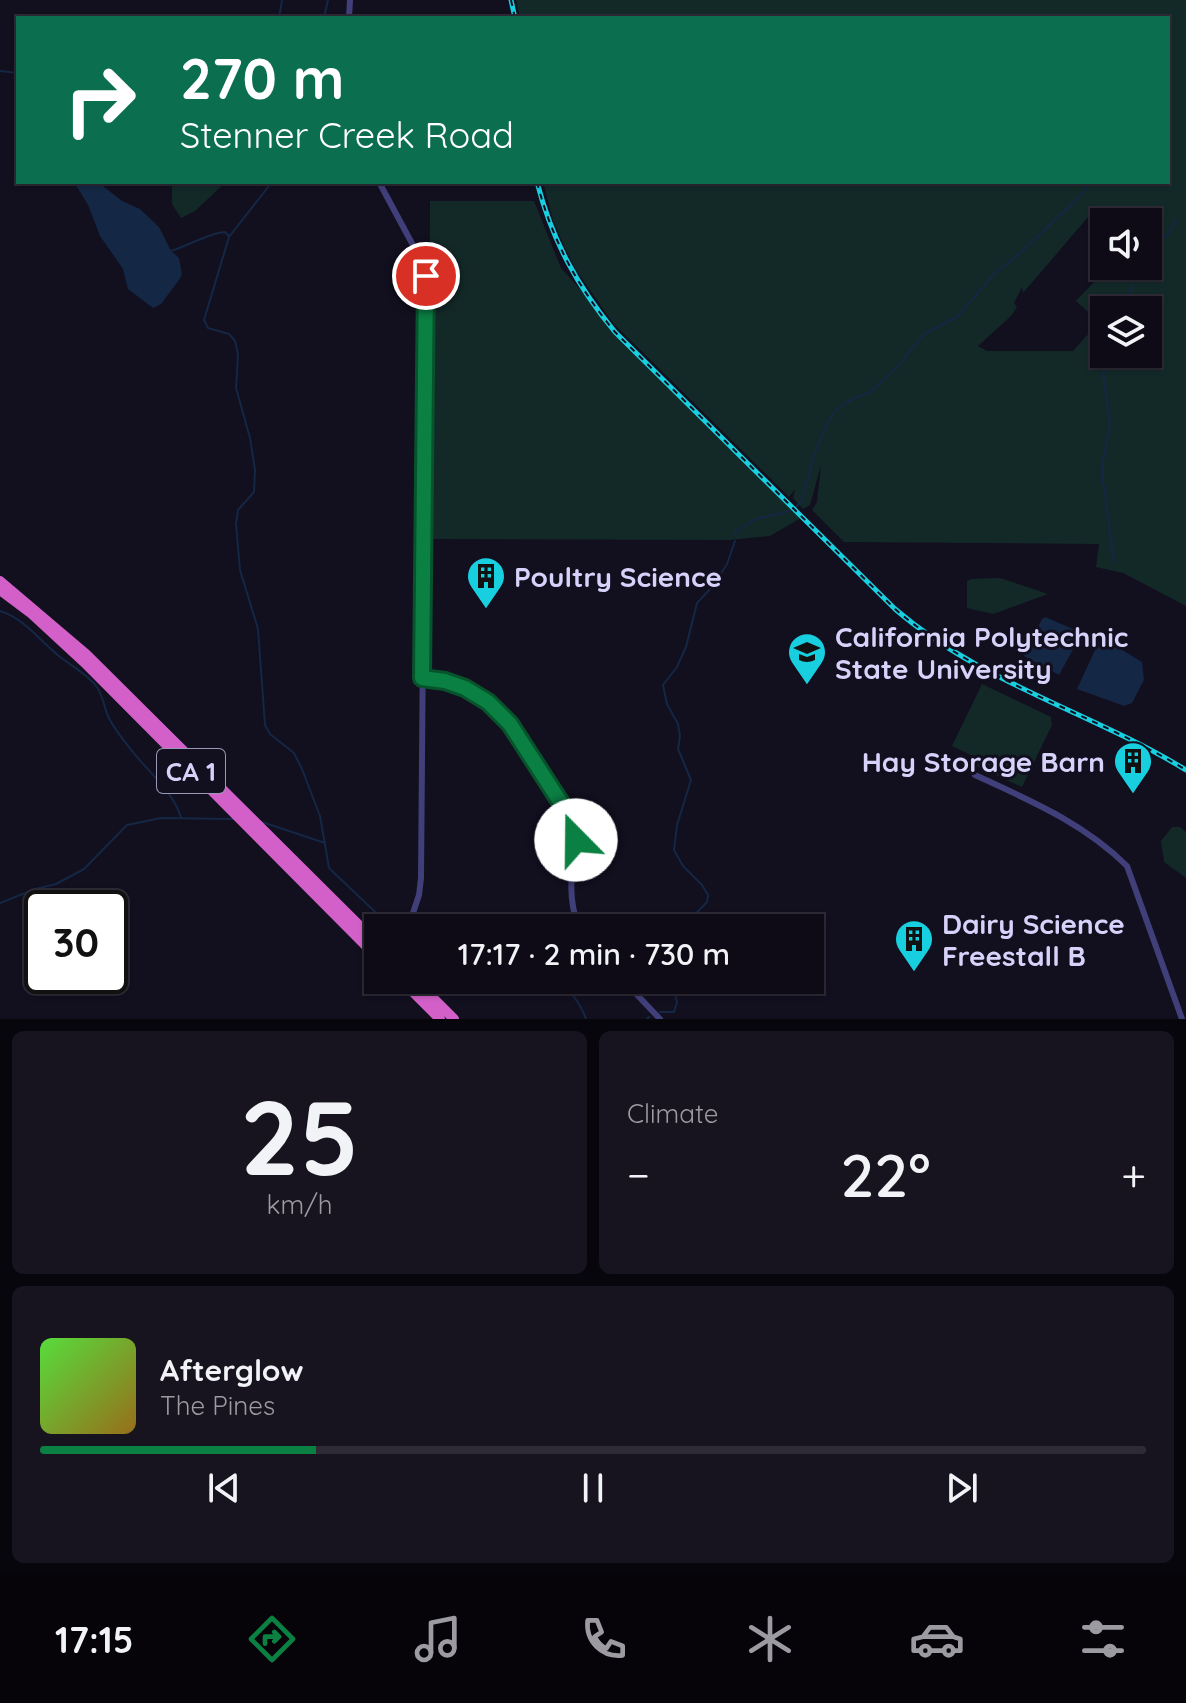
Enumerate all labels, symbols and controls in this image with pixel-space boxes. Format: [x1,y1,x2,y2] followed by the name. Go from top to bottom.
[180,43,344,113] text: 270 m
[48,48,152,152] icon: right
[180,112,514,157] text: Stenner Creek Road
[1090,208,1162,368] map controls
[1090,208,1162,280] button: sound
[392,242,460,310] pin
[404,254,448,298] icon: arrive
[1090,296,1162,368] button: layers
[465,555,507,610] building icon: Poultry Science
[514,559,722,594] place label: Poultry Science
[835,619,1128,686] place label: California Polytechnic State University
[786,631,828,686] school or university icon: California Polytechnic State University
[1112,740,1154,795] building icon: Hay Storage Barn
[862,744,1105,779] place label: Hay Storage Barn
[157,749,225,793] road number: CA 1
[534,798,618,882] position arrow
[24,890,128,994] speed limit sign: 30
[942,906,1125,973] place label: Dairy Science Freestall B
[893,918,935,973] building icon: Dairy Science Freestall B
[458,935,730,973] text: 17:17 · 2 min · 730 m
[240,1071,359,1201] text: 25
[627,1097,718,1130] text: Climate
[841,1137,931,1212] text: 22°
[627,1147,650,1202] text: −
[1121,1147,1146,1202] text: +
[267,1188,332,1221] text: km/h
[160,1351,303,1389] text: Afterglow
[160,1389,275,1422] text: The Pines
[202,1466,246,1510] icon: previous
[571,1466,615,1510] icon: pause
[940,1466,984,1510] icon: next
[244,1611,300,1667] icon: directions
[410,1611,466,1667] icon: music
[576,1611,632,1667] icon: phone
[742,1611,798,1667] icon: climate
[909,1611,965,1667] icon: car
[1075,1611,1131,1667] icon: filters
[55,1617,133,1662] text: 17:15

